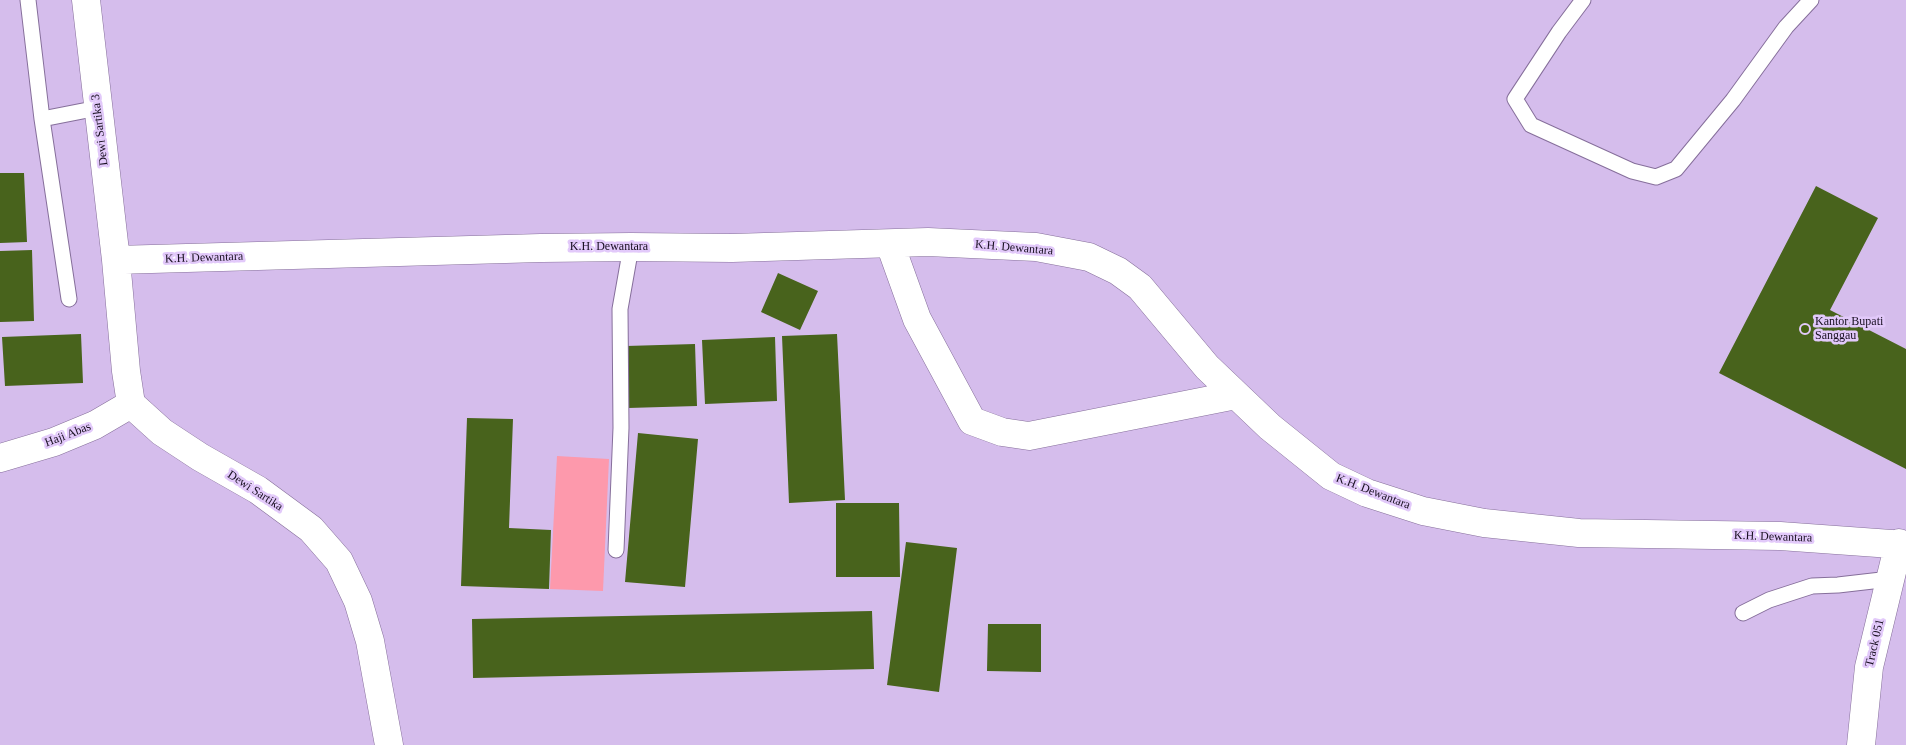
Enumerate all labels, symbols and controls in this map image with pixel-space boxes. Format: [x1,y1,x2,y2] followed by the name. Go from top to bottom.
[88,93,112,167] street label: Dewi Sartika 3
[974,237,1054,259] street label: K.H. Dewantara
[570,240,648,254] street label: K.H. Dewantara
[165,249,243,267] street label: K.H. Dewantara
[1815,315,1883,343] place label: Kantor Bupati Sanggau
[1799,323,1811,335] marker: Kantor Bupati Sanggau
[43,420,93,450] street label: Haji Abas
[225,468,285,514] street label: Dewi Sartika
[1334,471,1412,513] street label: K.H. Dewantara
[1734,528,1812,546] street label: K.H. Dewantara
[1863,618,1887,668] street label: Track 051

